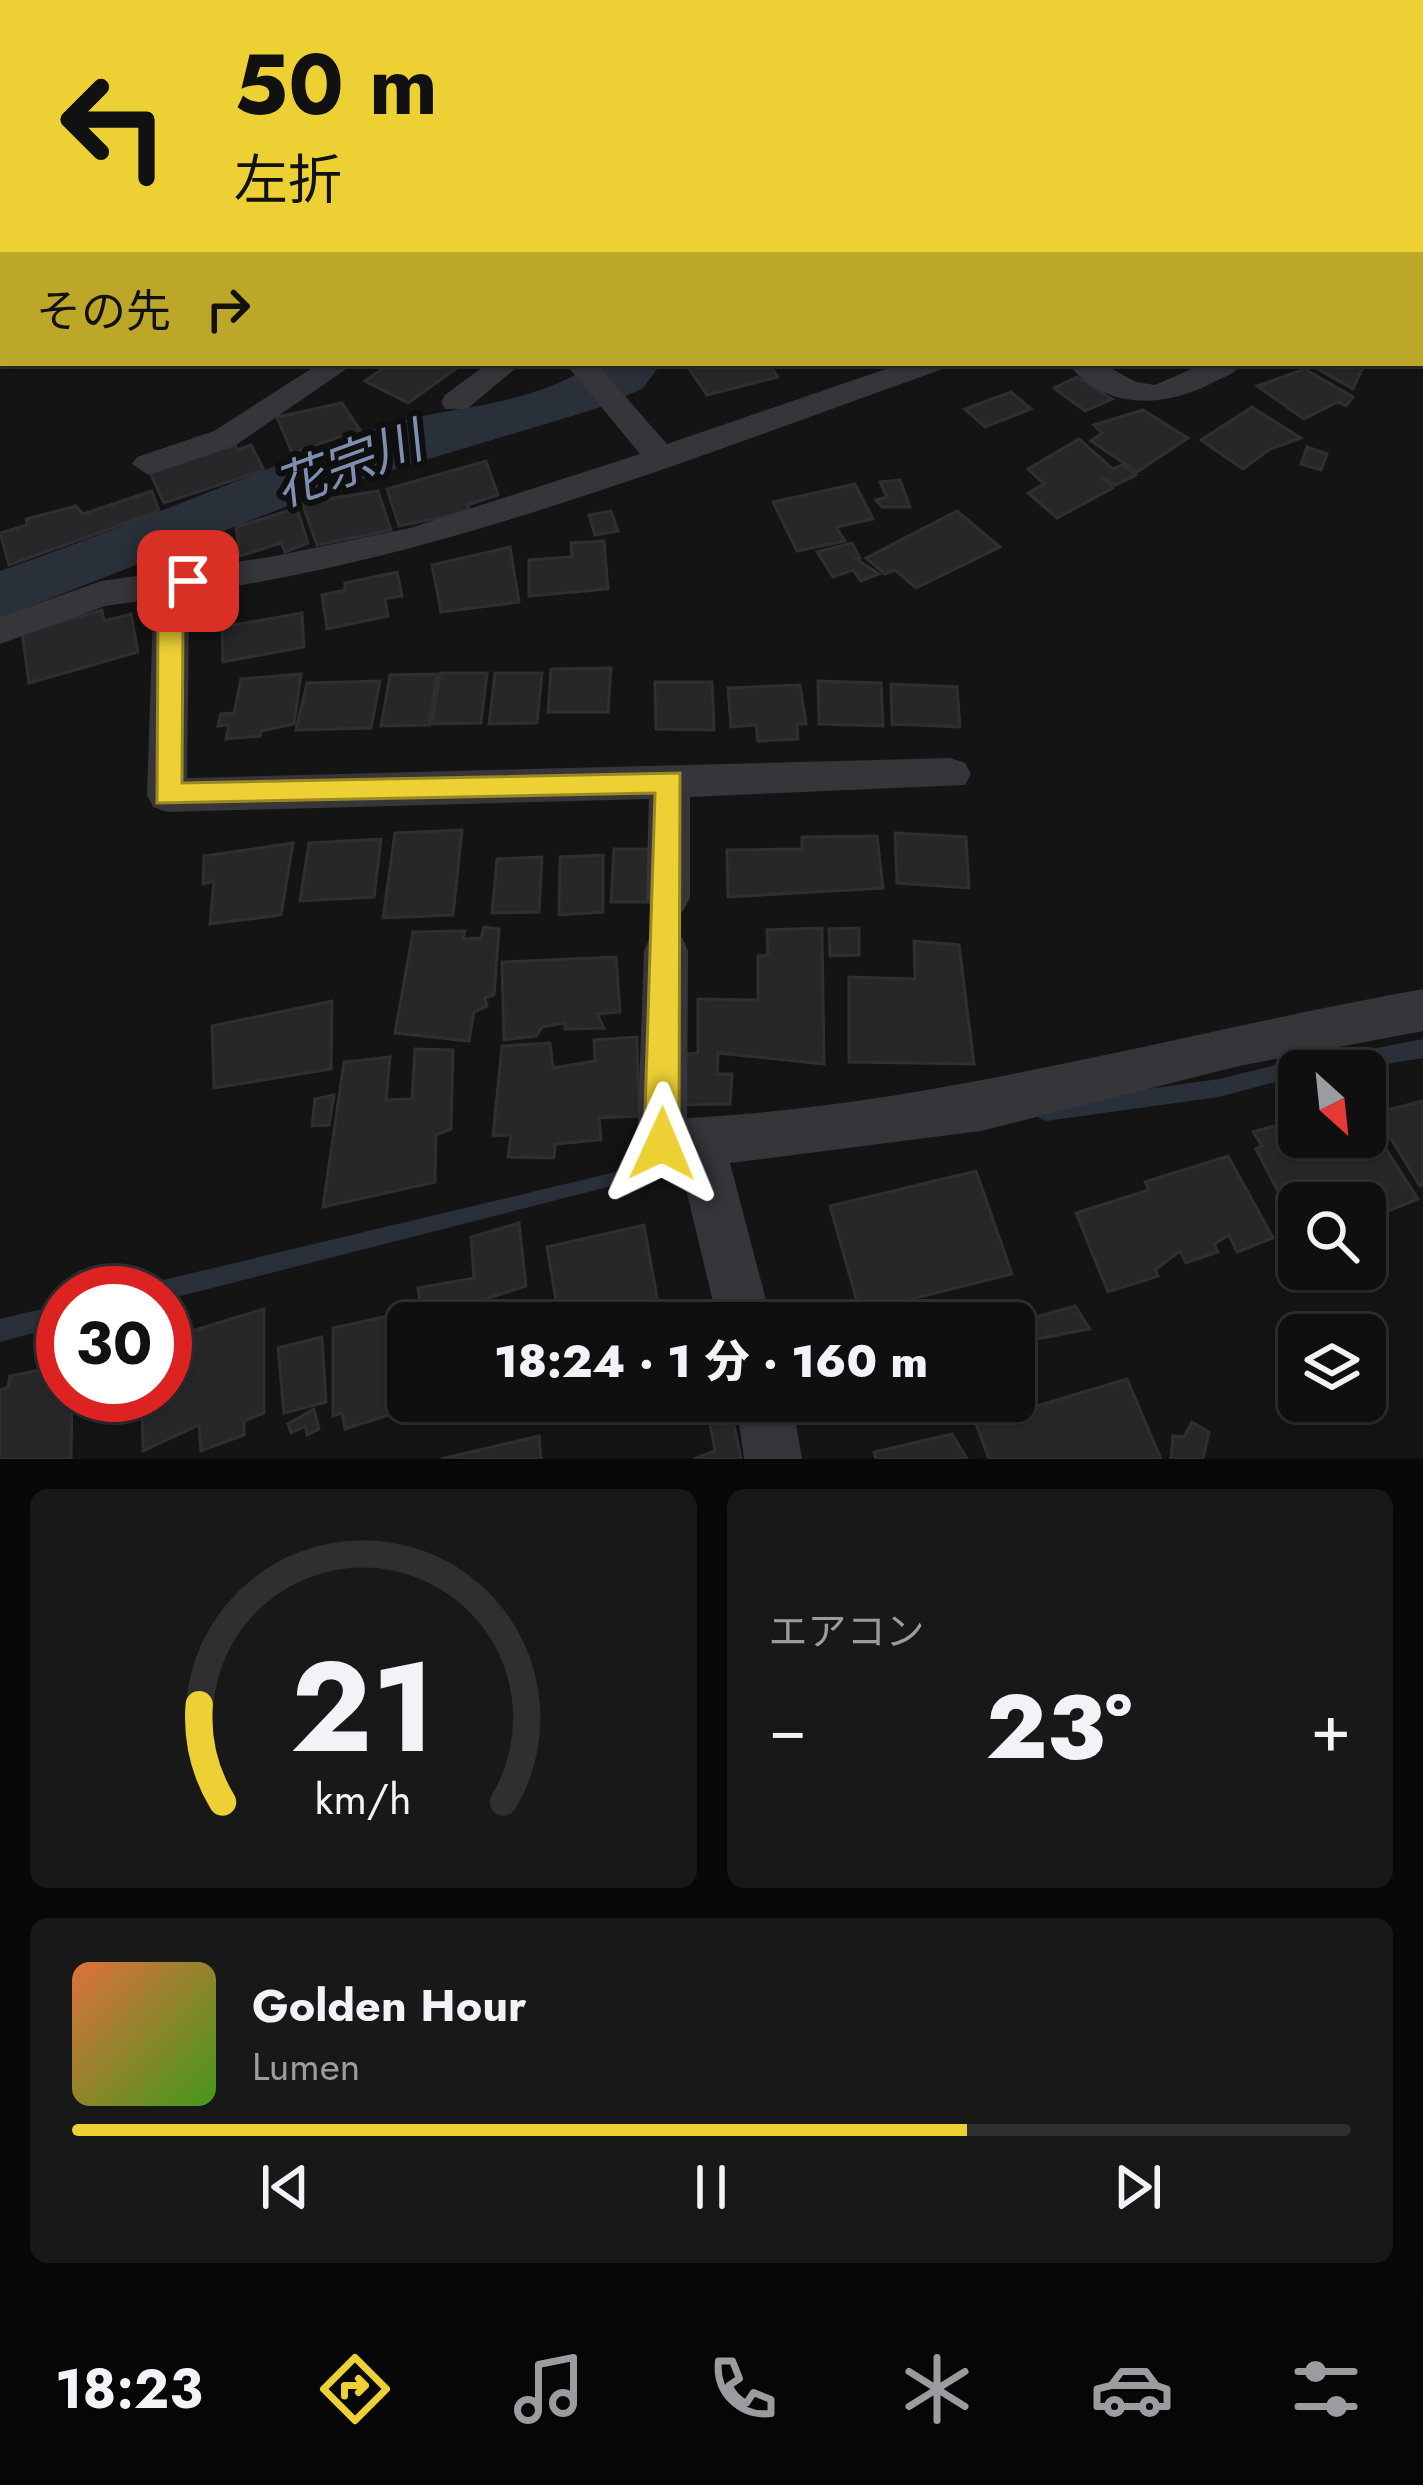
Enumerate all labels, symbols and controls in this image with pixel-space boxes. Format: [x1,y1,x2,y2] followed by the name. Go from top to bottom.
[234,24,438,146] text: 50 m
[36,48,192,204] icon: left
[234,141,342,219] text: 左折
[195,276,261,342] icon: right
[36,279,171,344] text: その先
[263,401,437,525] water label: 花宗川
[137,530,239,632] pin
[155,548,221,614] icon: arrive
[1278,1050,1386,1158] north arrow
[1278,1050,1386,1422] map controls
[599,1081,725,1207] position arrow
[1278,1182,1386,1290] button: search
[36,1266,192,1422] speed limit sign: 30
[1278,1314,1386,1422] button: layers
[494,1329,928,1394] text: 18:24 · 1 分 · 160 m
[769,1603,925,1660] text: エアコン
[291,1617,436,1798] text: 21
[986,1662,1132,1792] text: 23°
[769,1680,807,1776] text: −
[1310,1680,1351,1776] text: +
[315,1767,412,1829] text: km/h
[252,1973,527,2038] text: Golden Hour
[252,2038,360,2095] text: Lumen
[252,2154,318,2220] icon: previous
[678,2154,744,2220] icon: pause
[1105,2154,1171,2220] icon: next
[313,2347,397,2431] icon: directions
[507,2347,591,2431] icon: music
[701,2347,785,2431] icon: phone
[895,2347,979,2431] icon: climate
[1090,2347,1174,2431] icon: car
[1284,2347,1368,2431] icon: filters
[55,2350,203,2428] text: 18:23

